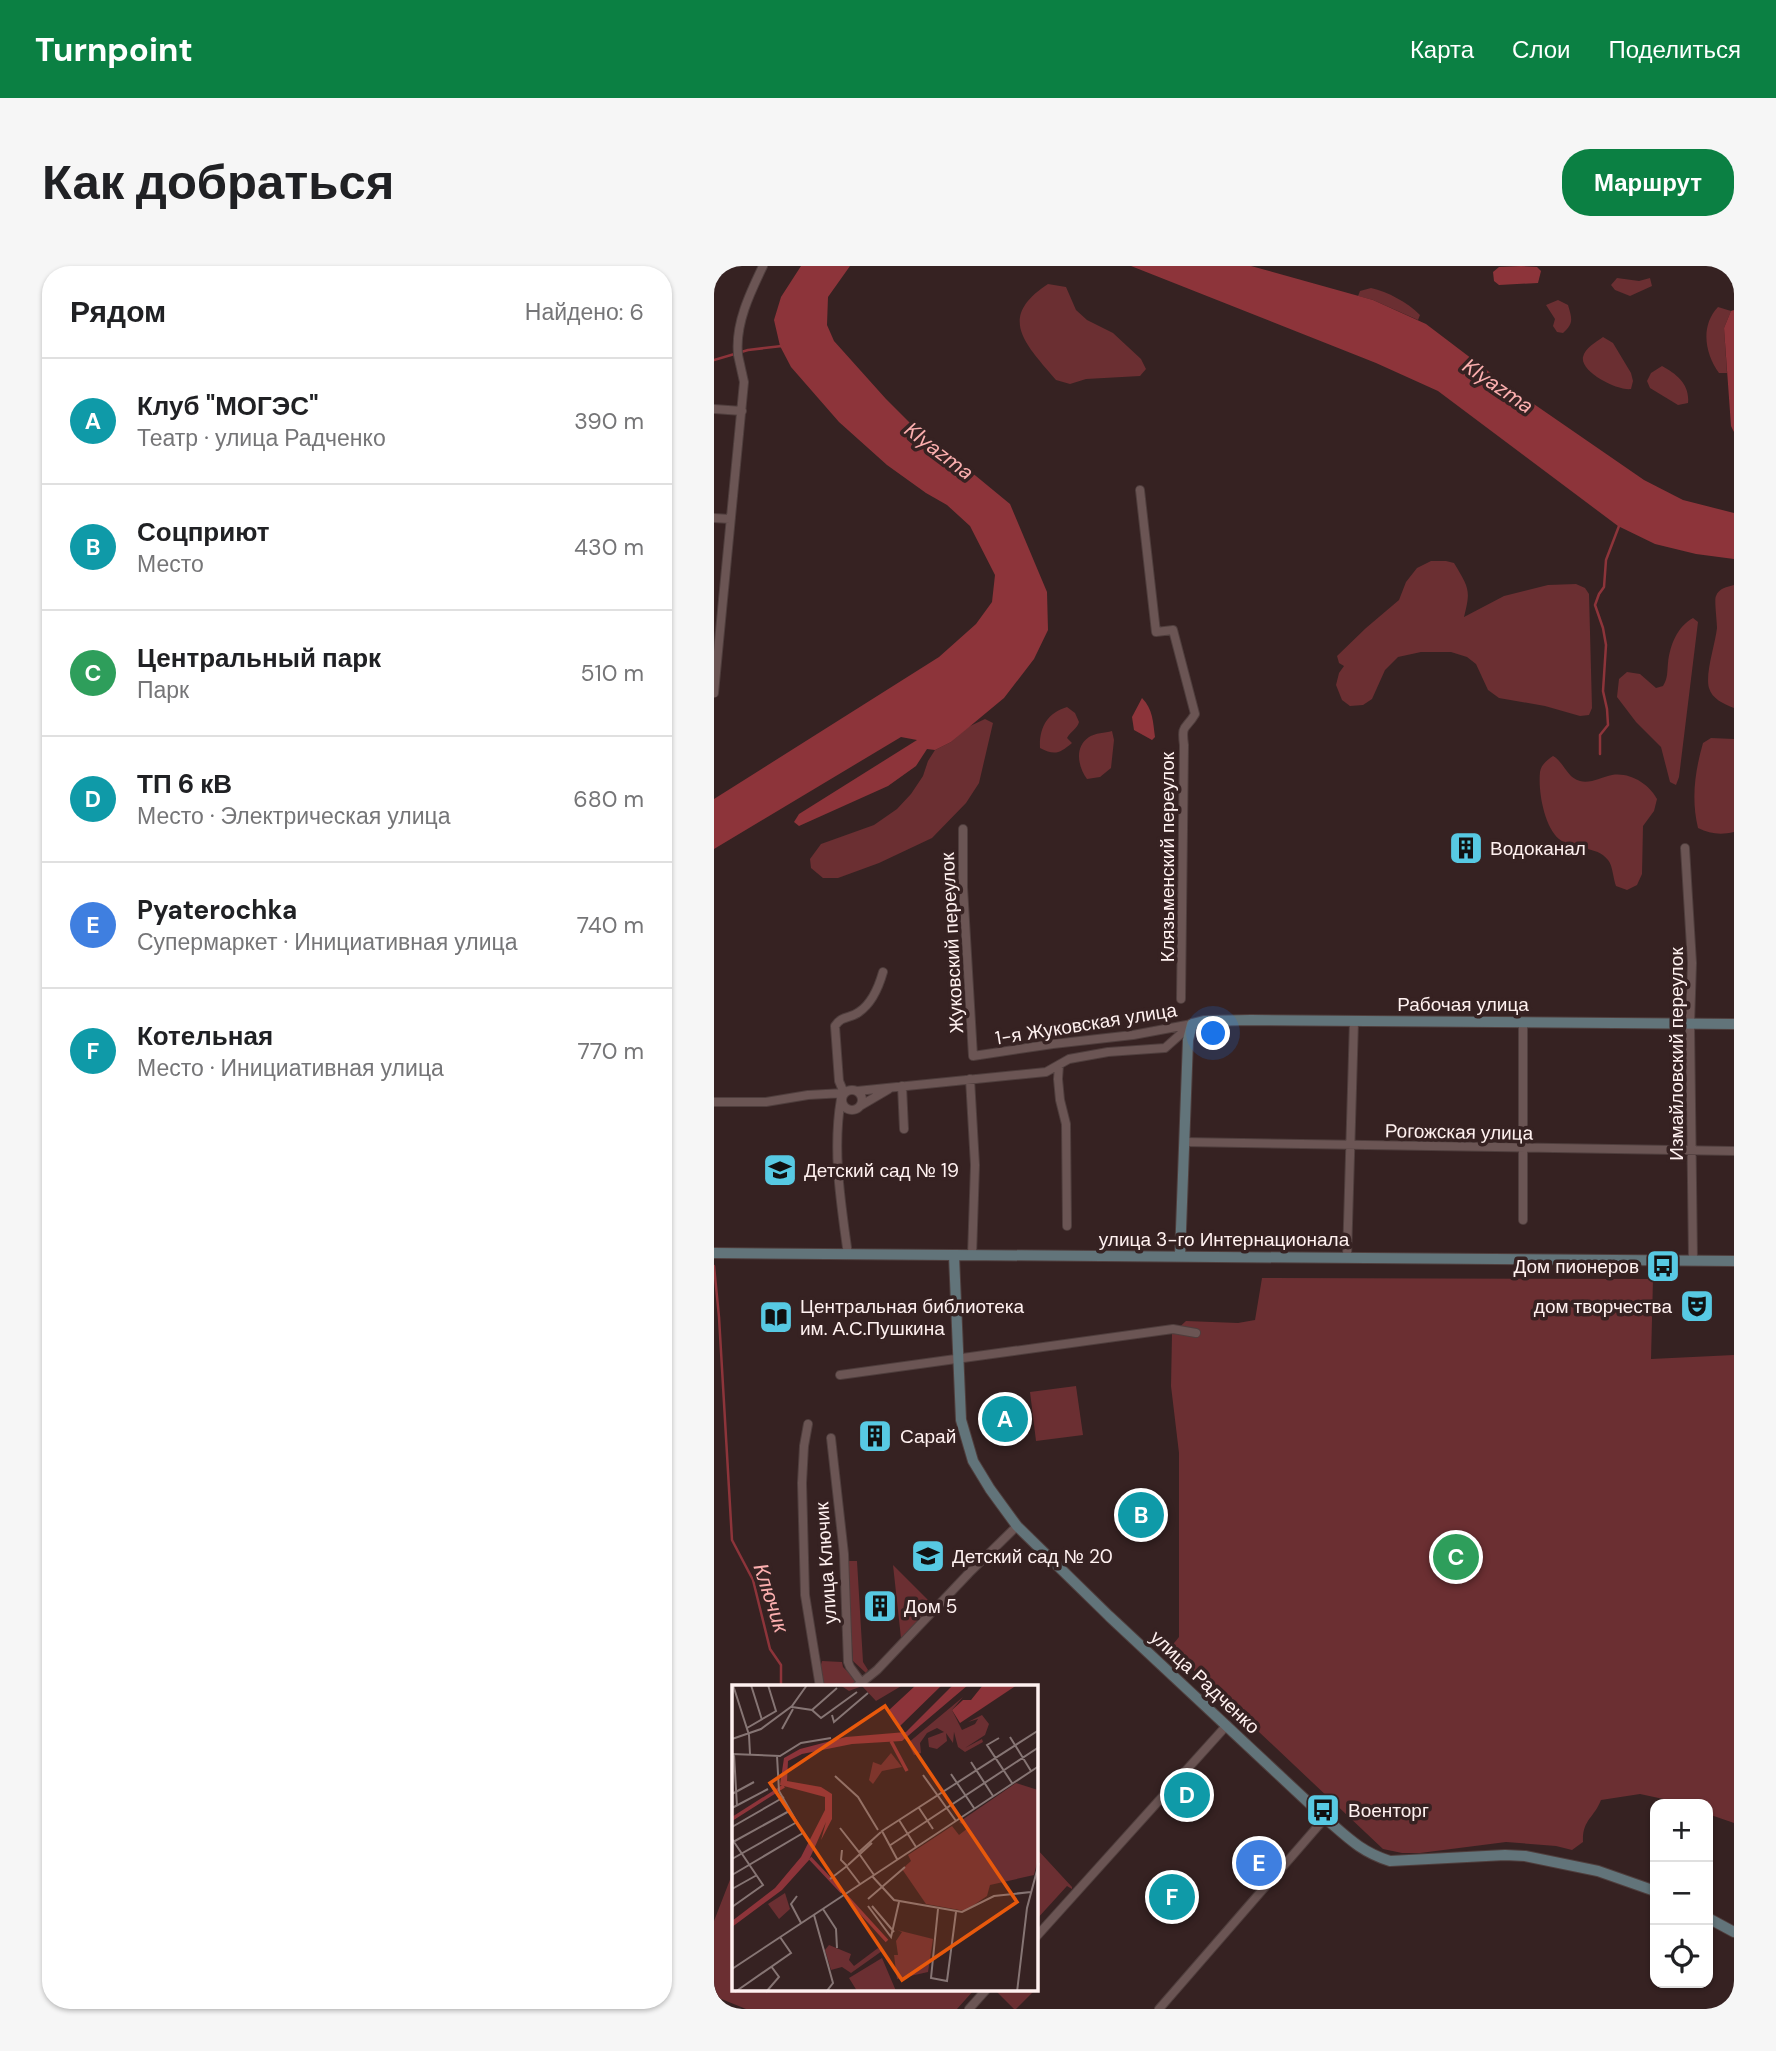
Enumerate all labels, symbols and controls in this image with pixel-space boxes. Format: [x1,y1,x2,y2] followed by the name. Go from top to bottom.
[35,28,193,71] text: Turnpoint
[1410,34,1474,65] text: Карта
[1512,34,1570,65] text: Слои
[1608,34,1741,65] text: Поделиться
[1562,149,1734,216] button: Маршрут
[42,150,394,214] text: Как добраться
[70,292,166,331] text: Рядом
[525,297,644,327] text: Найдено: 6
[1457,352,1539,420] water label: Klyazma
[137,389,319,423] text: Клуб "МОГЭС"
[85,406,101,436] text: A
[574,406,644,436] text: 390 m
[899,416,979,486] water label: Klyazma
[137,423,386,453] text: Театр · улица Радченко
[137,515,270,549] text: Соцприют
[86,532,100,562] text: B
[574,532,644,562] text: 430 m
[137,549,204,579] text: Место
[137,641,381,675] text: Центральный парк
[85,658,101,688] text: C
[580,658,644,688] text: 510 m
[137,675,189,705] text: Парк
[1155,751,1180,962] street label: Клязьменский переулок
[137,767,232,801] text: ТП 6 кВ
[85,784,101,814] text: D
[573,784,644,814] text: 680 m
[137,801,450,831] text: Место · Электрическая улица
[1447,829,1485,867] building icon: Водоканал
[1490,836,1586,861] place label: Водоканал
[935,851,969,1034] street label: Жуковский переулок
[137,893,297,927] text: Pyaterochka
[86,910,100,940] text: E
[577,910,644,940] text: 740 m
[137,927,518,957] text: Супермаркет · Инициативная улица
[1664,947,1689,1161] street label: Измайловский переулок
[1397,992,1529,1017] street label: Рабочая улица
[993,997,1179,1051] street label: 1-я Жуковская улица
[1196,1016,1230,1050] your location
[137,1019,273,1053] text: Котельная
[87,1036,99,1066] text: F
[577,1036,644,1066] text: 770 m
[137,1053,444,1083] text: Место · Инициативная улица
[1385,1118,1534,1146] street label: Рогожская улица
[761,1151,799,1189] school or university icon: Детский сад № 19
[804,1158,959,1183] place label: Детский сад № 19
[1099,1227,1350,1252] street label: улица 3-го Интернационала
[1644,1247,1682,1285] bus stop icon: Дом пионеров
[1513,1254,1639,1279] place label: Дом пионеров
[1678,1287,1716,1325] theatre icon: дом творчества
[800,1294,1024,1341] place label: Центральная библиотека им. А.С.Пушкина
[1534,1294,1672,1319] place label: дом творчества
[757,1298,795,1336] library icon: Центральная библиотека им. А.С.Пушкина
[982,1393,1028,1445] pin: A
[856,1417,894,1455] building icon: Сарай
[900,1424,956,1449] place label: Сарай
[1118,1489,1164,1541] pin: B
[809,1501,843,1625] street label: улица Ключик
[1433,1531,1479,1583] pin: C
[909,1537,947,1575] school or university icon: Детский сад № 20
[952,1544,1113,1569] place label: Детский сад № 20
[747,1560,796,1637] water label: Ключик
[861,1587,899,1625] building icon: Дом 5
[904,1594,957,1619] place label: Дом 5
[1145,1625,1265,1739] street label: улица Радченко
[732,1685,1038,1992] inset map
[1164,1769,1210,1821] pin: D
[1304,1791,1342,1829] bus stop icon: Военторг
[1348,1798,1429,1823] place label: Военторг
[1650,1799,1713,1988] map controls
[1650,1799,1713,1862] button: +
[1236,1837,1282,1889] pin: E
[1650,1862,1713,1925] button: −
[1149,1871,1195,1923] pin: F
[1650,1925,1713,1988] button: locate

